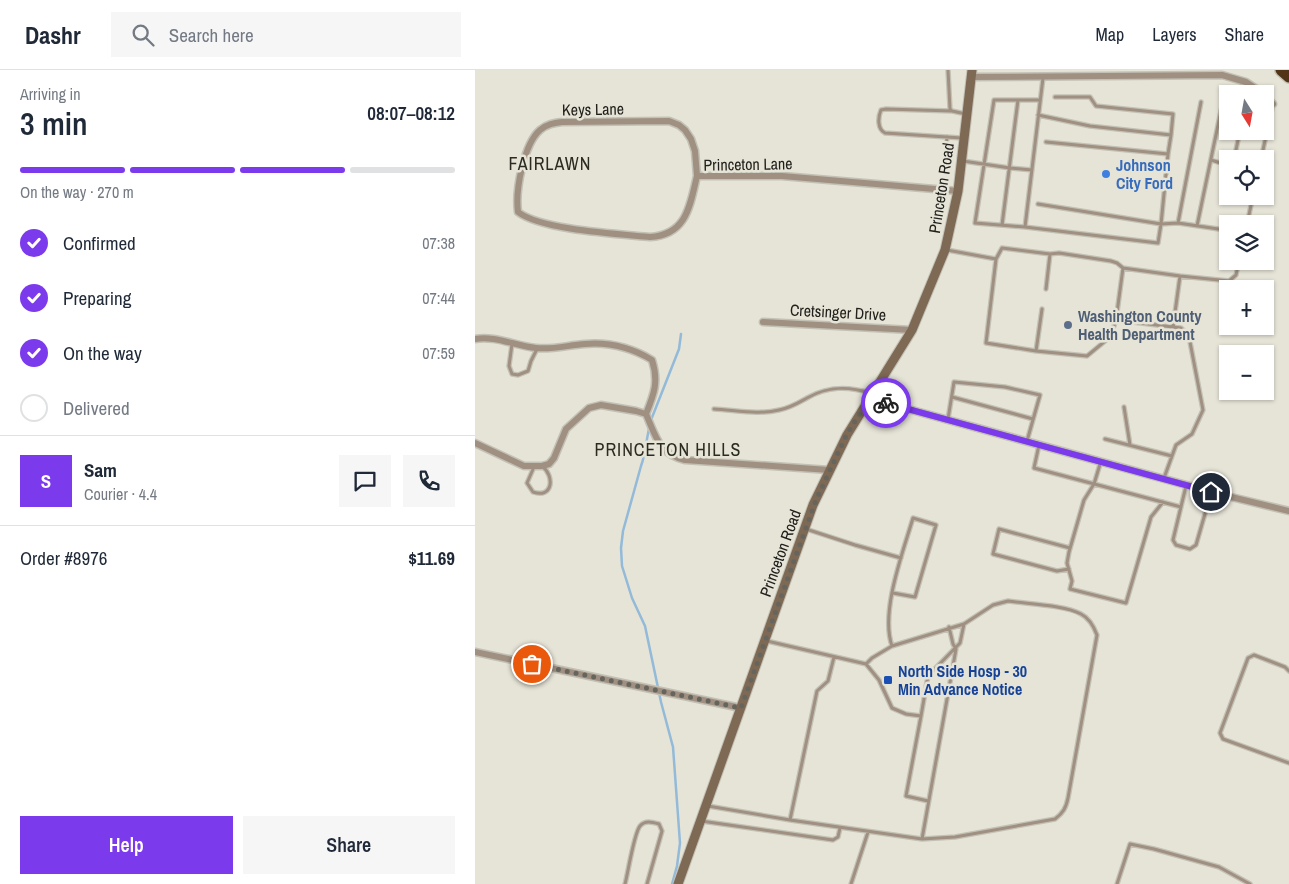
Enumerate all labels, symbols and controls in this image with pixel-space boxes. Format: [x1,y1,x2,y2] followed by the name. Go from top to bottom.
[111,12,461,57] search box
[25,19,81,51] text: Dashr
[129,21,157,49] icon: search
[169,22,254,48] text: Search here
[1096,22,1124,47] text: Map
[1152,22,1197,47] text: Layers
[1225,22,1264,47] text: Share
[20,83,81,105] text: Arriving in
[1219,85,1274,140] north arrow
[1219,85,1274,400] map controls
[562,97,624,121] street label: Keys Lane
[367,100,455,126] text: 08:07–08:12
[20,102,88,145] text: 3 min
[923,141,959,235] street label: Princeton Road
[1219,150,1274,205] button: locate
[509,151,591,176] district label: FAIRLAWN
[703,152,793,176] street label: Princeton Lane
[1116,154,1173,194] place label: Johnson City Ford
[1100,168,1112,180] marker: Johnson City Ford
[20,181,134,203] text: On the way · 270 m
[1219,215,1274,270] button: layers
[20,229,48,257] icon: check
[63,230,136,256] text: Confirmed
[422,232,455,254] text: 07:38
[1219,280,1274,335] button: +
[20,284,48,312] icon: check
[63,285,131,311] text: Preparing
[422,287,455,309] text: 07:44
[789,298,887,326] street label: Cretsinger Drive
[1078,305,1202,345] place label: Washington County Health Department
[1062,319,1074,331] marker: Washington County Health Department
[20,339,48,367] icon: check
[63,340,142,366] text: On the way
[422,342,455,364] text: 07:59
[1219,345,1274,400] button: −
[861,378,911,428] courier
[872,389,900,417] icon: bike
[63,395,130,421] text: Delivered
[595,437,741,462] district label: PRINCETON HILLS
[339,455,391,507] button: chat
[403,455,455,507] button: phone
[84,457,117,483] text: Sam
[41,468,51,494] text: S
[1190,471,1232,513] pin
[1197,478,1225,506] icon: home
[84,483,157,505] text: Courier · 4.4
[754,506,806,600] street label: Princeton Road
[20,545,107,571] text: Order #8976
[408,545,455,571] text: $11.69
[511,643,553,685] pin
[518,650,546,678] icon: bag
[898,660,1027,700] place label: North Side Hosp - 30 Min Advance Notice
[882,674,894,686] marker: North Side Hosp - 30 Min Advance Notice
[20,816,233,874] button: Help
[243,816,455,874] button: Share

